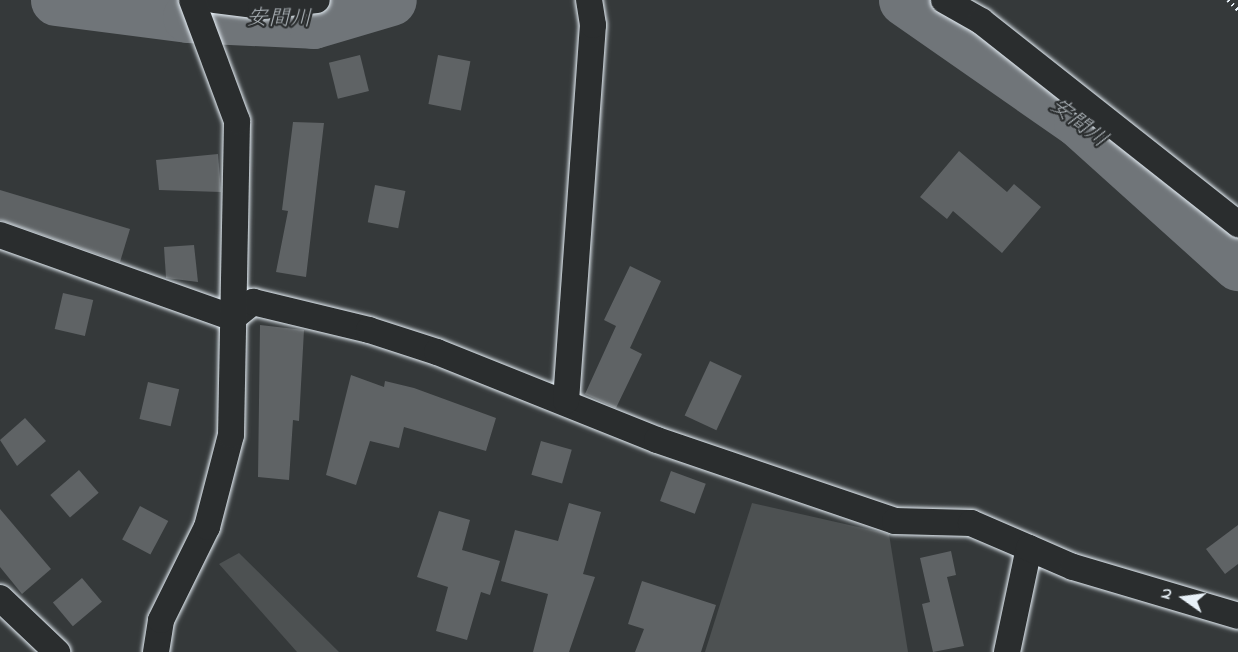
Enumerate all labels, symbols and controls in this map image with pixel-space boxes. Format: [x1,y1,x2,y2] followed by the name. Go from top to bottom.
[246,6,312,34] water label: 安間川
[1044,93,1112,155] water label: 安間川
[1154,568,1214,628] north arrow
[1154,585,1179,602] text: N

